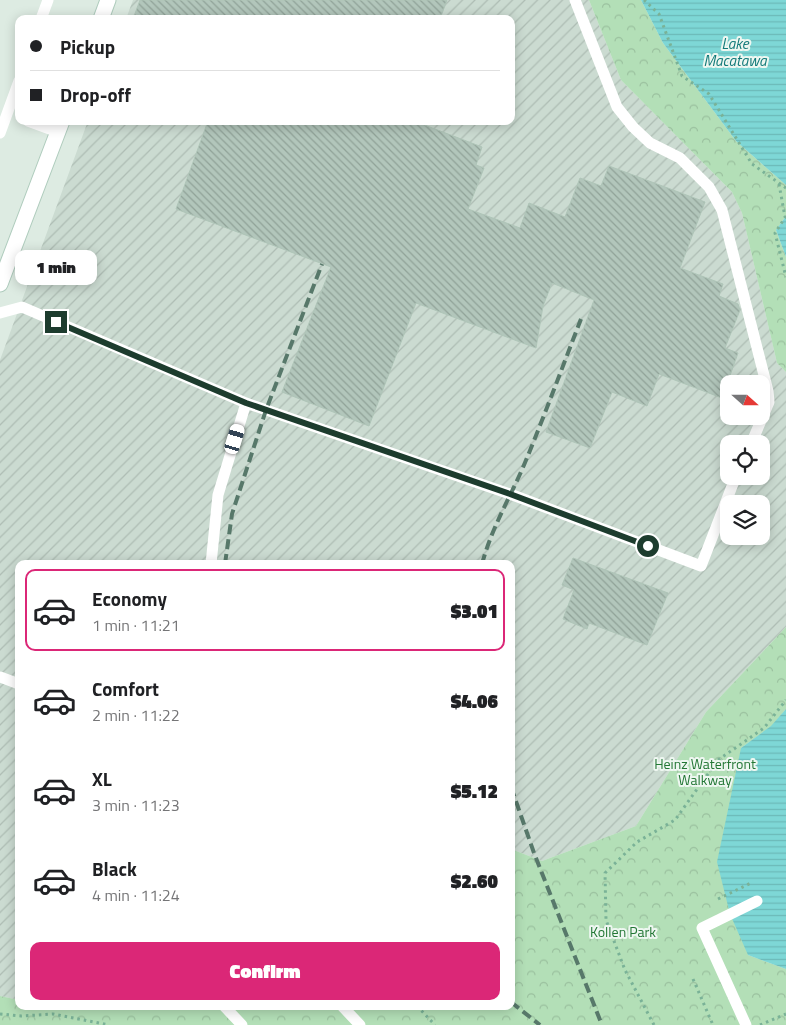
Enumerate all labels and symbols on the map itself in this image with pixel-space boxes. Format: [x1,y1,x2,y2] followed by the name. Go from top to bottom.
[703,32,768,72] water label: Lake Macatawa
[15,250,97,284] callout: 1 min
[45,311,67,333] route end
[720,375,770,425] north arrow
[223,422,246,456] car
[637,535,659,557] route start
[654,753,756,790] park label: Heinz Waterfront Walkway
[590,921,656,942] park label: Kollen Park

